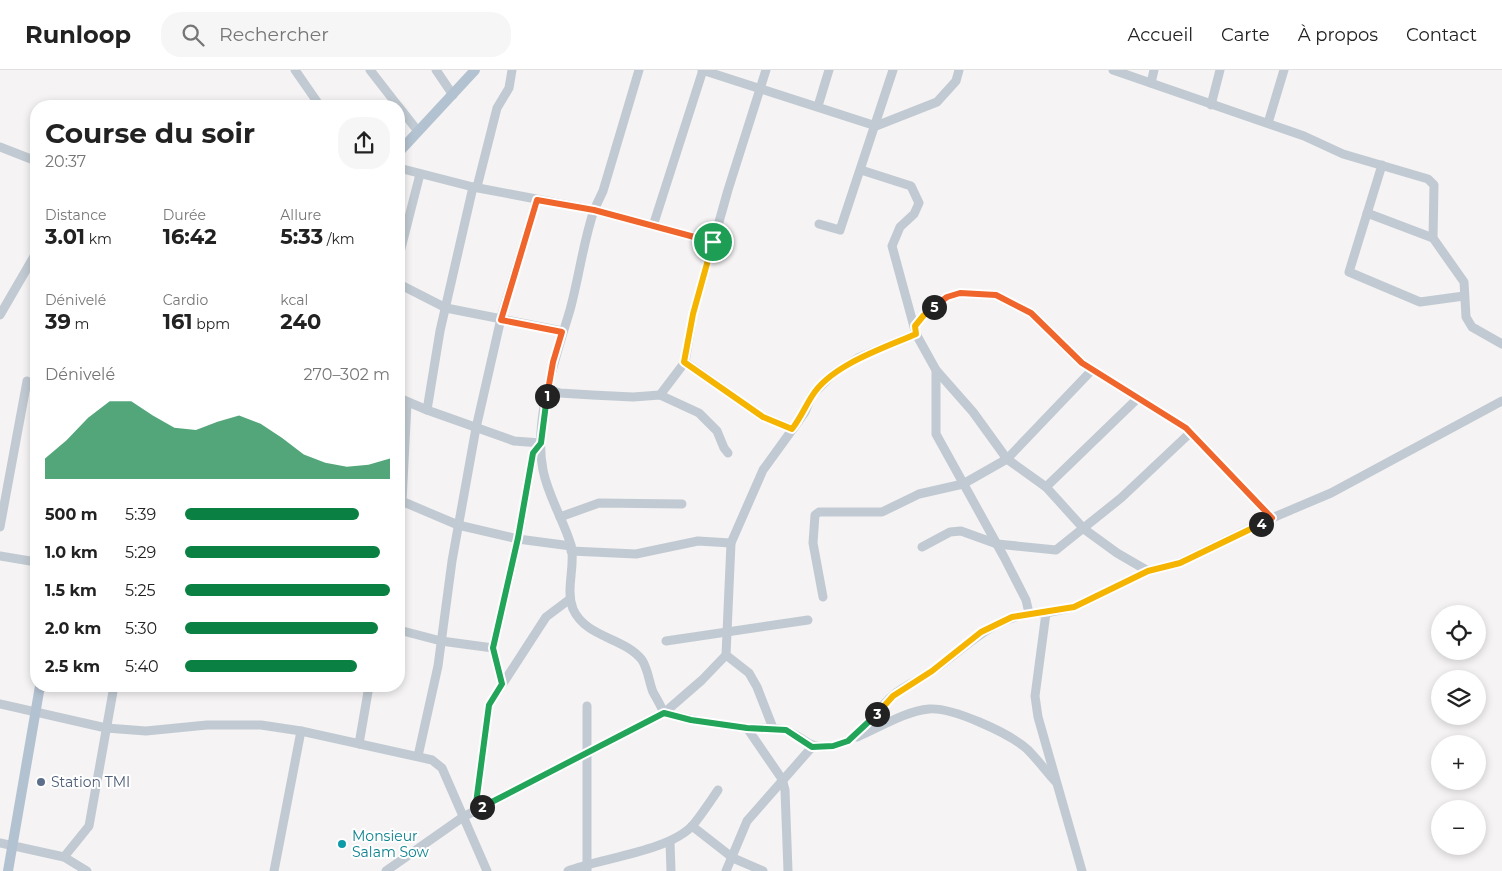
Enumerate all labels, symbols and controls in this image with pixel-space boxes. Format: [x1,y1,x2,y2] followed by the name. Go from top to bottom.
[161,12,511,57] search box
[25,20,131,49] text: Runloop
[179,21,207,49] icon: search
[219,23,329,46] text: Rechercher
[1128,24,1193,46] text: Accueil
[1221,24,1270,46] text: Carte
[1298,24,1378,46] text: À propos
[1406,24,1477,46] text: Contact
[45,116,255,150] text: Course du soir
[338,117,390,169] button: share
[45,152,86,171] text: 20:37
[45,206,107,224] text: Distance
[163,206,206,224] text: Durée
[280,206,321,224] text: Allure
[692,221,734,263] pin
[45,224,85,249] text: 3.01
[163,224,217,249] text: 16:42
[280,224,323,249] text: 5:33
[699,228,727,256] icon: arrive
[85,230,112,248] text: km
[323,230,355,248] text: /km
[45,291,106,309] text: Dénivelé
[163,291,208,309] text: Cardio
[280,291,308,309] text: kcal
[922,294,946,320] pin: 5
[930,298,939,316] text: 5
[45,309,71,334] text: 39
[163,309,193,334] text: 161
[280,309,321,334] text: 240
[71,315,89,333] text: m
[193,315,230,333] text: bpm
[45,365,115,384] text: Dénivelé
[304,365,390,384] text: 270–302 m
[534,384,560,408] pin: 1
[545,387,550,405] text: 1
[45,505,98,524] text: 500 m
[125,505,156,524] text: 5:39
[1248,512,1274,536] pin: 4
[1257,515,1266,533] text: 4
[45,543,98,562] text: 1.0 km
[125,543,156,562] text: 5:29
[45,581,97,600] text: 1.5 km
[125,581,156,600] text: 5:25
[1431,605,1486,855] map controls
[1431,605,1486,660] button: locate
[45,619,101,638] text: 2.0 km
[125,619,157,638] text: 5:30
[45,657,100,676] text: 2.5 km
[125,657,159,676] text: 5:40
[1431,670,1486,725] button: layers
[864,702,890,726] pin: 3
[873,705,882,723] text: 3
[1431,735,1486,790] button: +
[51,773,130,791] place label: Station TMI
[35,776,47,788] marker: Station TMI
[470,794,494,820] pin: 2
[478,798,487,816] text: 2
[1431,800,1486,855] button: −
[352,827,430,861] place label: Monsieur Salam Sow
[336,838,348,850] marker: Monsieur Salam Sow

